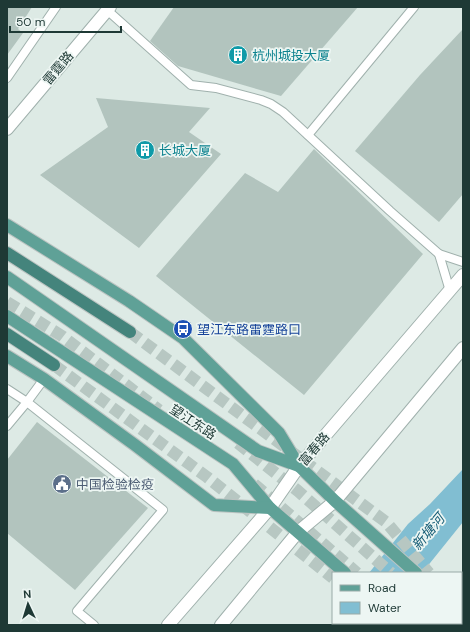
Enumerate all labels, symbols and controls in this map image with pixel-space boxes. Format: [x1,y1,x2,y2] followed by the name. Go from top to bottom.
[10,8,121,34] scale bar
[16,14,45,30] text: 50 m
[227,44,249,66] building icon: 杭州城投大厦
[252,47,330,64] place label: 杭州城投大厦
[39,48,77,88] street label: 雷霆路
[134,139,156,161] building icon: 长城大厦
[159,142,211,159] place label: 长城大厦
[172,318,194,340] bus stop icon: 望江东路雷霆路口
[197,321,301,338] place label: 望江东路雷霆路口
[167,401,219,443] street label: 望江东路
[295,429,333,469] street label: 富春路
[51,473,73,495] public building icon: 中国检验检疫
[76,476,154,493] place label: 中国检验检疫
[408,508,450,554] water label: 新塘河
[332,572,462,624] legend
[368,580,396,596] text: Road
[8,584,48,624] north arrow
[23,587,32,601] text: N
[368,600,402,616] text: Water

